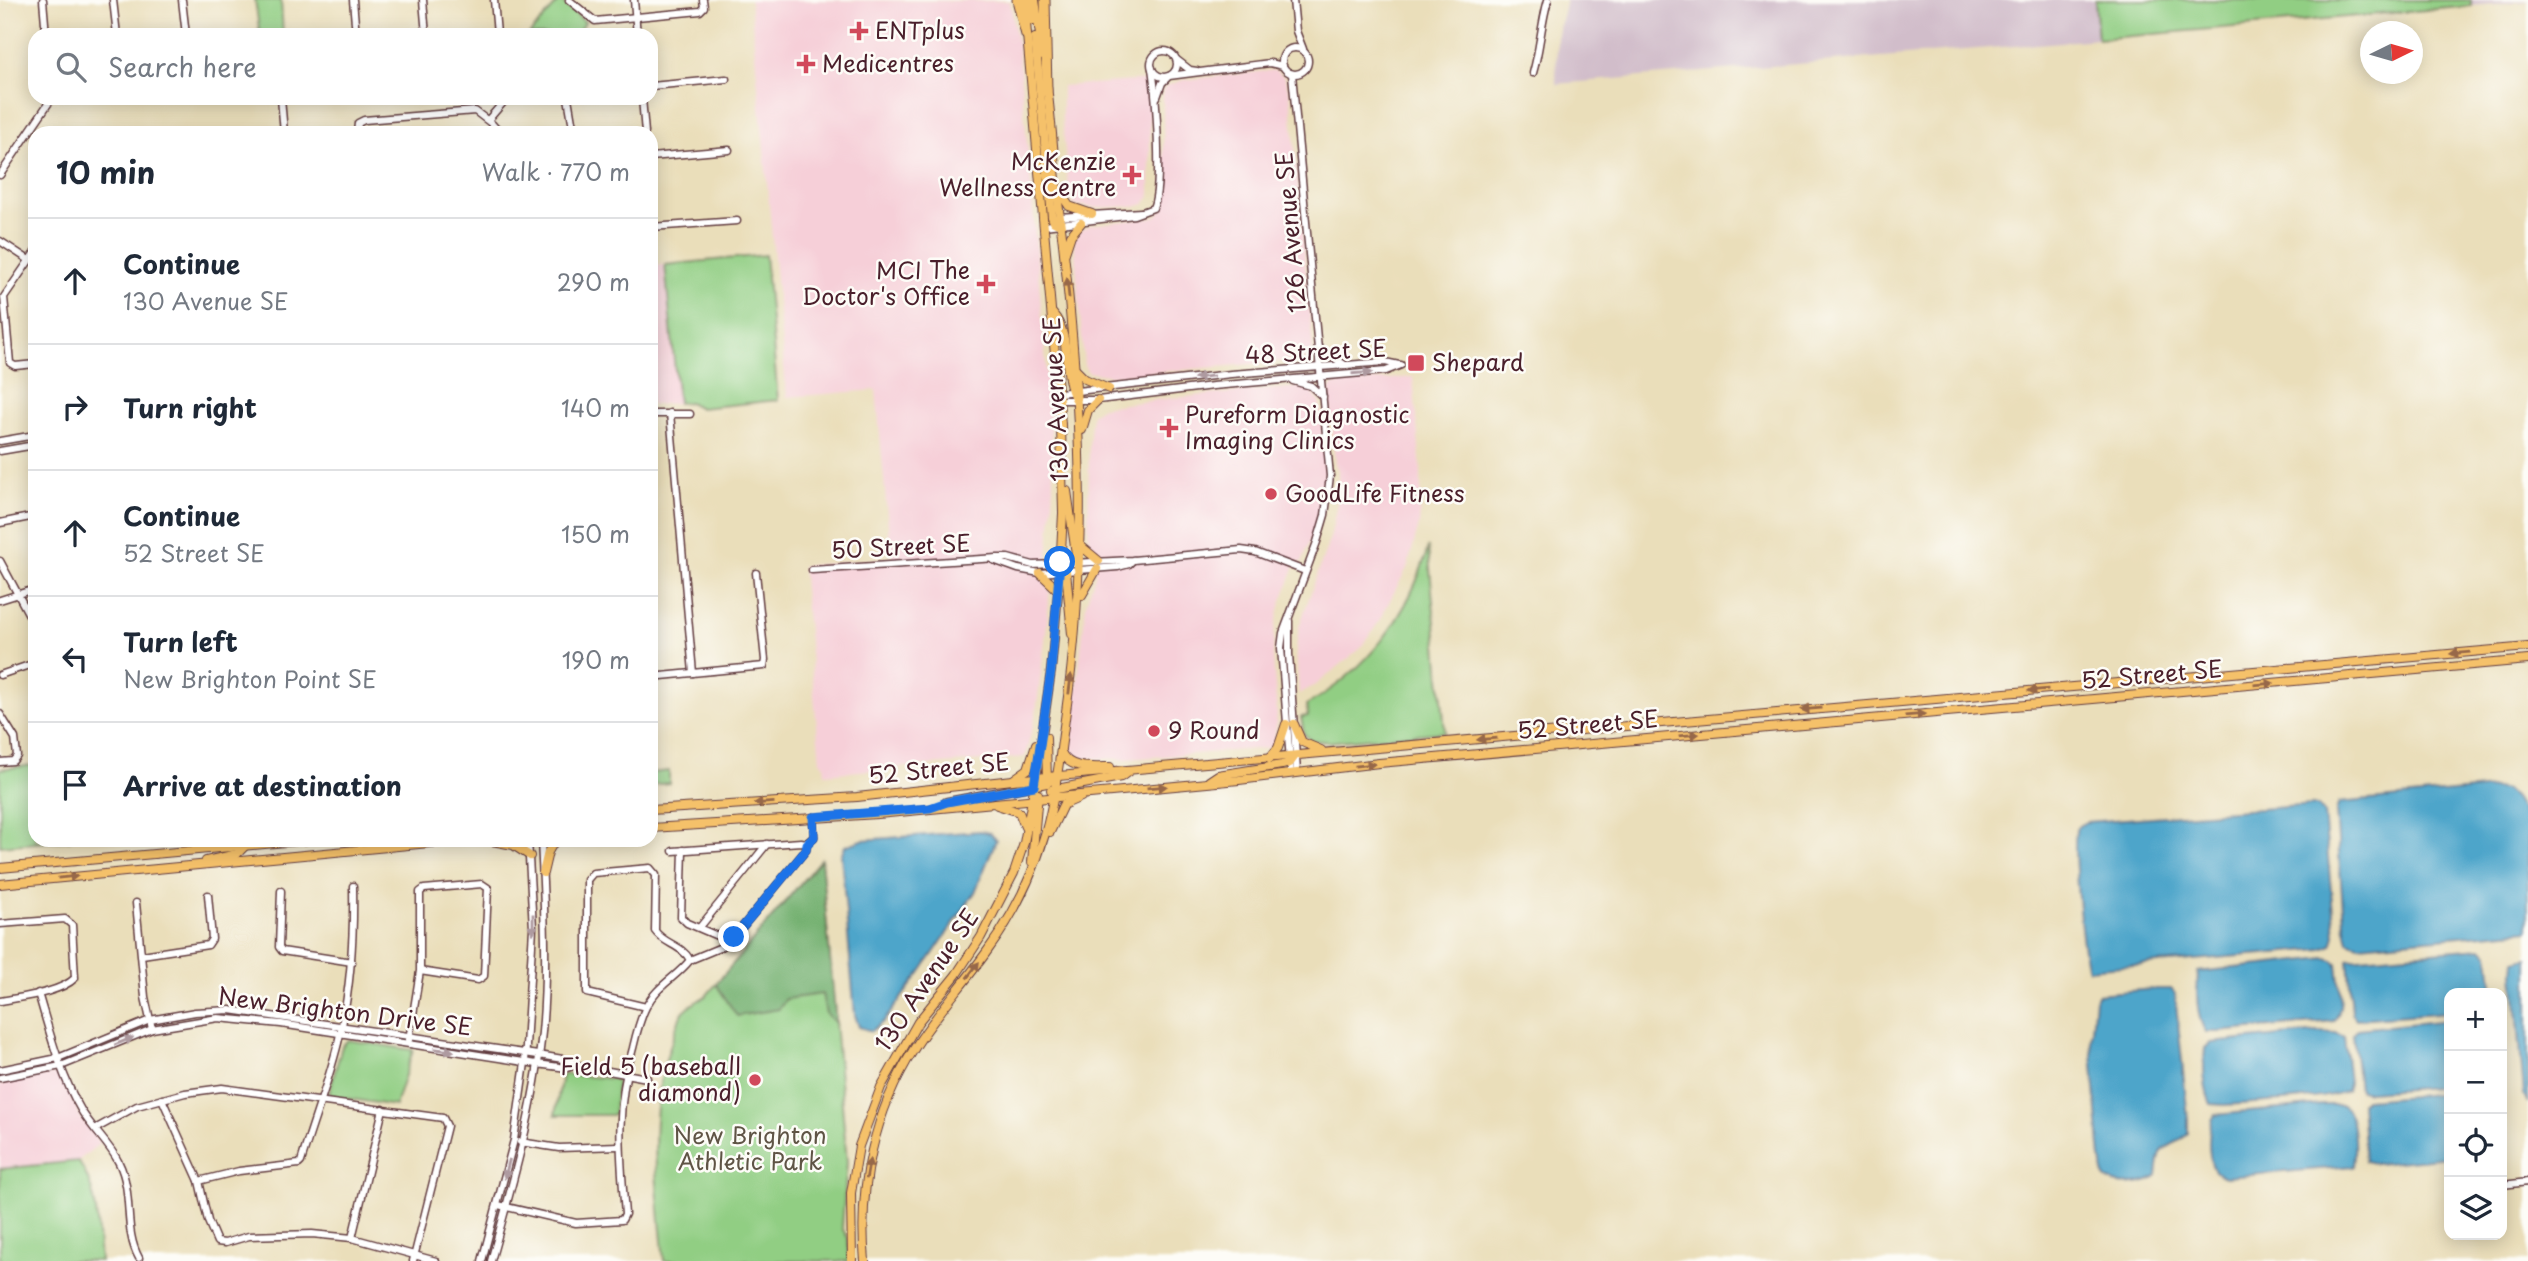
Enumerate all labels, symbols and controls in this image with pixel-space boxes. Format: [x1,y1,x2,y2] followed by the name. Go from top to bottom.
[875,12,965,47] place label: ENTplus
[849,21,869,41] marker: ENTplus
[2360,21,2423,84] north arrow
[28,28,658,105] search box
[822,45,954,80] place label: Medicentres
[108,47,257,86] text: Search here
[52,48,90,86] icon: search
[796,54,816,74] marker: Medicentres
[939,143,1116,204] place label: McKenzie Wellness Centre
[56,149,155,194] text: 10 min
[1265,150,1314,314] street label: 126 Avenue SE
[482,154,630,189] text: Walk · 770 m
[1122,165,1142,185] marker: McKenzie Wellness Centre
[123,244,240,283] text: Continue
[802,252,970,313] place label: MCI The Doctor's Office
[56,262,94,300] icon: ahead
[557,264,630,299] text: 290 m
[976,274,996,294] marker: MCI The Doctor's Office
[1062,277,1073,299] one-way arrow
[123,283,289,318] text: 130 Avenue SE
[1033,315,1076,483] street label: 130 Avenue SE
[1244,329,1388,372] street label: 48 Street SE
[1432,344,1524,379] place label: Shepard
[1406,353,1426,373] marker: Shepard
[1351,367,1373,378] one-way arrow
[1193,372,1215,383] one-way arrow
[56,388,94,426] icon: right
[123,388,257,427] text: Turn right
[561,390,630,425] text: 140 m
[1185,396,1409,457] place label: Pureform Diagnostic Imaging Clinics
[1159,418,1179,438] marker: Pureform Diagnostic Imaging Clinics
[1285,475,1465,510] place label: GoodLife Fitness
[1263,486,1279,502] marker: GoodLife Fitness
[123,496,240,535] text: Continue
[56,514,94,552] icon: ahead
[561,516,630,551] text: 150 m
[830,524,972,567] street label: 50 Street SE
[123,535,265,570] text: 52 Street SE
[1044,546,1075,577] route start
[123,622,238,661] text: Turn left
[56,640,94,678] icon: left
[562,642,630,677] text: 190 m
[2449,648,2471,659] one-way arrow
[2080,650,2224,697] street label: 52 Street SE
[123,661,377,696] text: New Brighton Point SE
[1065,673,1076,695] one-way arrow
[2253,678,2275,689] one-way arrow
[2027,685,2049,696] one-way arrow
[1516,700,1660,747] street label: 52 Street SE
[1800,704,1822,715] one-way arrow
[1905,709,1927,720] one-way arrow
[1168,712,1260,747] place label: 9 Round
[1146,723,1162,739] marker: 9 Round
[1678,730,1700,741] one-way arrow
[1476,734,1498,745] one-way arrow
[866,743,1011,792] street label: 52 Street SE
[1354,759,1376,770] one-way arrow
[56,766,94,804] icon: arrive
[123,766,402,805] text: Arrive at destination
[1146,781,1168,792] one-way arrow
[753,797,775,808] one-way arrow
[57,872,79,883] one-way arrow
[865,901,987,1058] street label: 130 Avenue SE
[527,914,539,936] one-way arrow
[718,921,749,952] route end
[966,961,980,979] one-way arrow
[216,978,474,1043] street label: New Brighton Drive SE
[2444,988,2507,1240] map controls
[2444,988,2507,1051] button: +
[114,1035,135,1046] one-way arrow
[433,1045,455,1056] one-way arrow
[560,1048,741,1109] place label: Field 5 (baseball diamond)
[2444,1051,2507,1114] button: −
[747,1072,763,1088] marker: Field 5 (baseball diamond)
[2444,1114,2507,1177] button: locate
[673,1117,827,1178] park label: New Brighton Athletic Park
[501,1158,512,1180] one-way arrow
[863,1158,874,1180] one-way arrow
[2444,1177,2507,1240] button: layers

